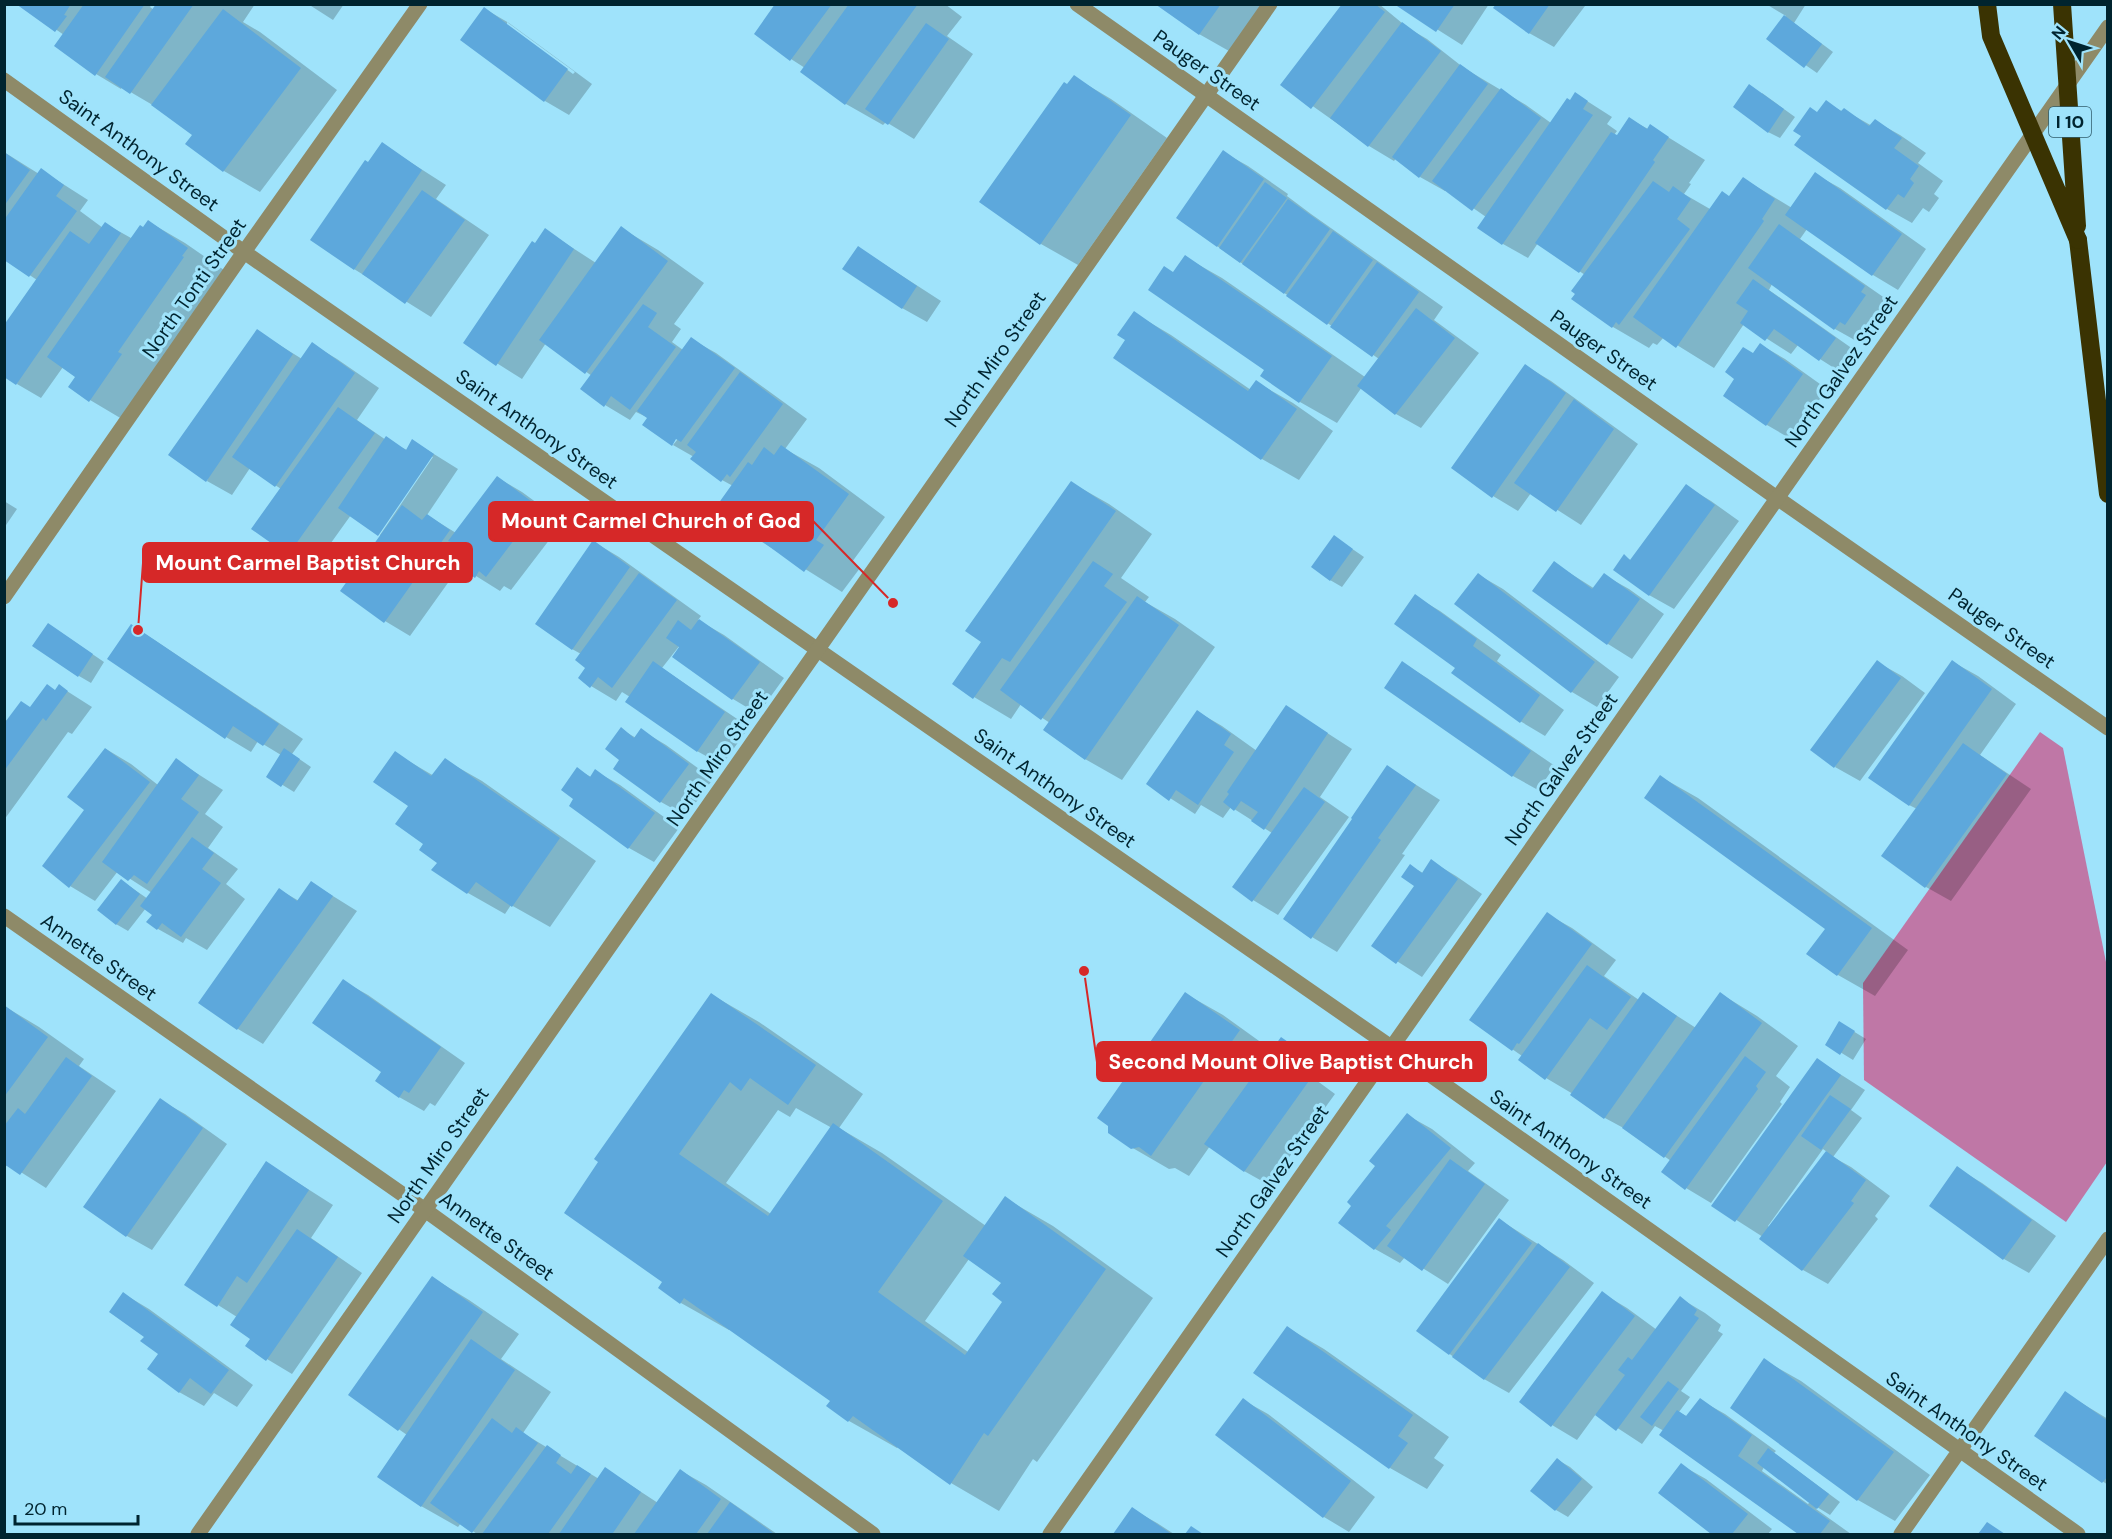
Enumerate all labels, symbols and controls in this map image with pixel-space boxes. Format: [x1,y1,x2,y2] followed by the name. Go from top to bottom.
[2040,12,2100,72] north arrow
[2047,22,2071,44] text: N
[1148,24,1266,117] street label: Pauger Street
[54,83,225,217] street label: Saint Anthony Street
[2049,107,2091,137] road number: I 10
[136,213,252,363] street label: North Tonti Street
[938,286,1052,432] street label: North Miro Street
[1778,289,1904,453] street label: North Galvez Street
[1545,304,1663,397] street label: Pauger Street
[451,363,623,495] street label: Saint Anthony Street
[489,502,813,541] callout: Mount Carmel Church of God
[501,507,801,535] text: Mount Carmel Church of God
[143,543,472,582] callout: Mount Carmel Baptist Church
[155,549,461,577] text: Mount Carmel Baptist Church
[1943,582,2061,675] street label: Pauger Street
[660,685,774,831] street label: North Miro Street
[1498,687,1624,851] street label: North Galvez Street
[969,722,1141,854] street label: Saint Anthony Street
[36,907,162,1007] street label: Annette Street
[1097,1042,1486,1081] callout: Second Mount Olive Baptist Church
[1109,1048,1473,1076] text: Second Mount Olive Baptist Church
[381,1082,495,1228] street label: North Miro Street
[1485,1083,1657,1215] street label: Saint Anthony Street
[1209,1099,1335,1263] street label: North Galvez Street
[434,1186,560,1287] street label: Annette Street
[1881,1365,2053,1497] street label: Saint Anthony Street
[15,1488,138,1526] scale bar
[24,1497,67,1521] text: 20 m

